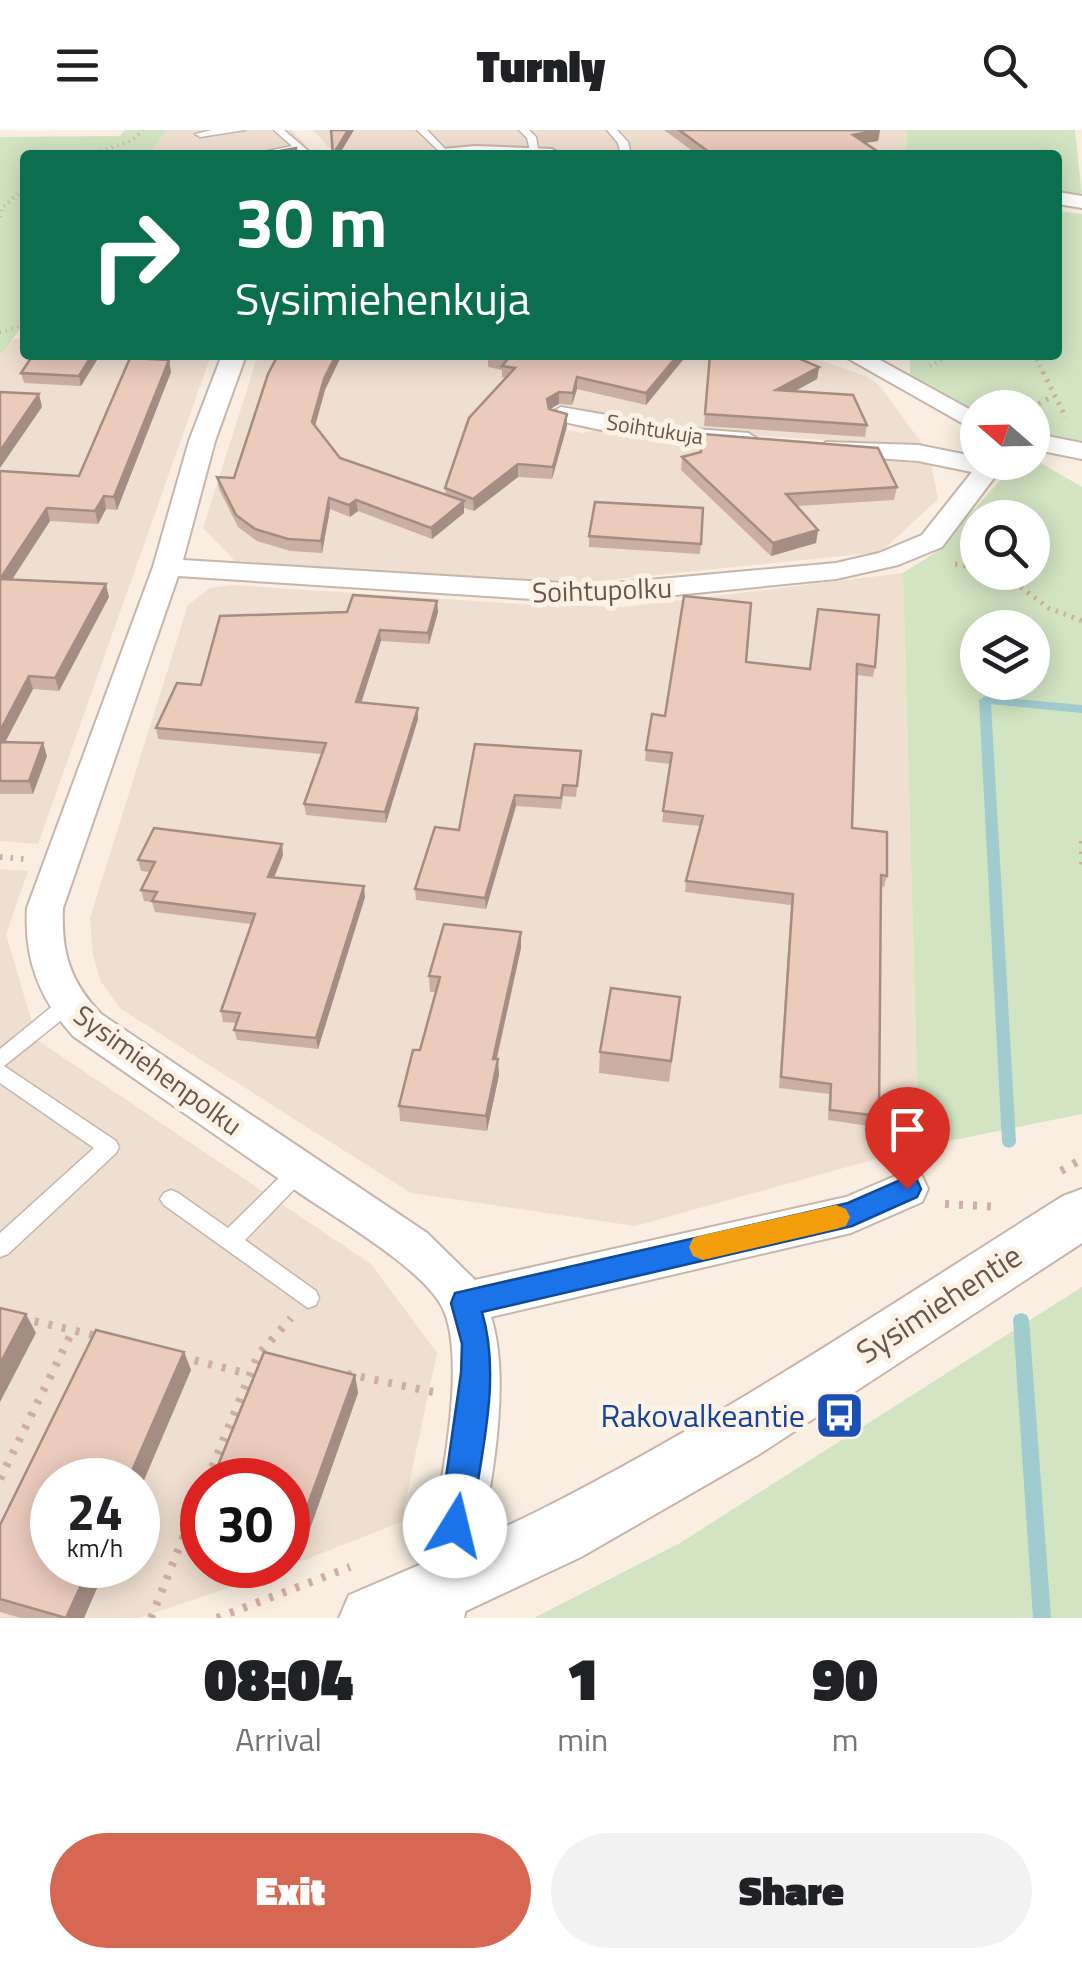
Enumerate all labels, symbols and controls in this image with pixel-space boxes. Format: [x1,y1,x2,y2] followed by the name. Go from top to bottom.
[477,31,605,99] text: Turnly
[50,38,105,93] icon: menu
[977,38,1032,93] icon: search
[235,168,388,274] text: 30 m
[70,190,200,320] icon: right
[235,264,530,332] text: Sysimiehenkuja
[960,390,1050,480] north arrow
[960,390,1050,700] map controls
[604,405,706,453] street label: Soihtukuja
[960,500,1050,590] button: search
[531,566,673,613] street label: Soihtupolku
[960,610,1050,700] button: layers
[65,994,252,1146] street label: Sysimiehenpolku
[865,1087,950,1190] pin
[880,1102,935,1157] icon: arrive
[846,1232,1031,1375] street label: Sysimiehentie
[814,1390,866,1442] bus stop icon: Rakovalkeantie
[601,1391,805,1439] place label: Rakovalkeantie
[180,1458,310,1588] speed limit sign: 30
[67,1473,123,1549] text: 24
[403,1474,507,1578] position arrow
[67,1529,123,1567] text: km/h
[204,1632,353,1723] text: 08:04
[566,1632,599,1723] text: 1
[812,1632,878,1723] text: 90
[235,1715,322,1763] text: Arrival
[557,1715,608,1763] text: min
[832,1715,858,1763] text: m
[50,1833,531,1948] button: Exit
[551,1833,1032,1948] button: Share

